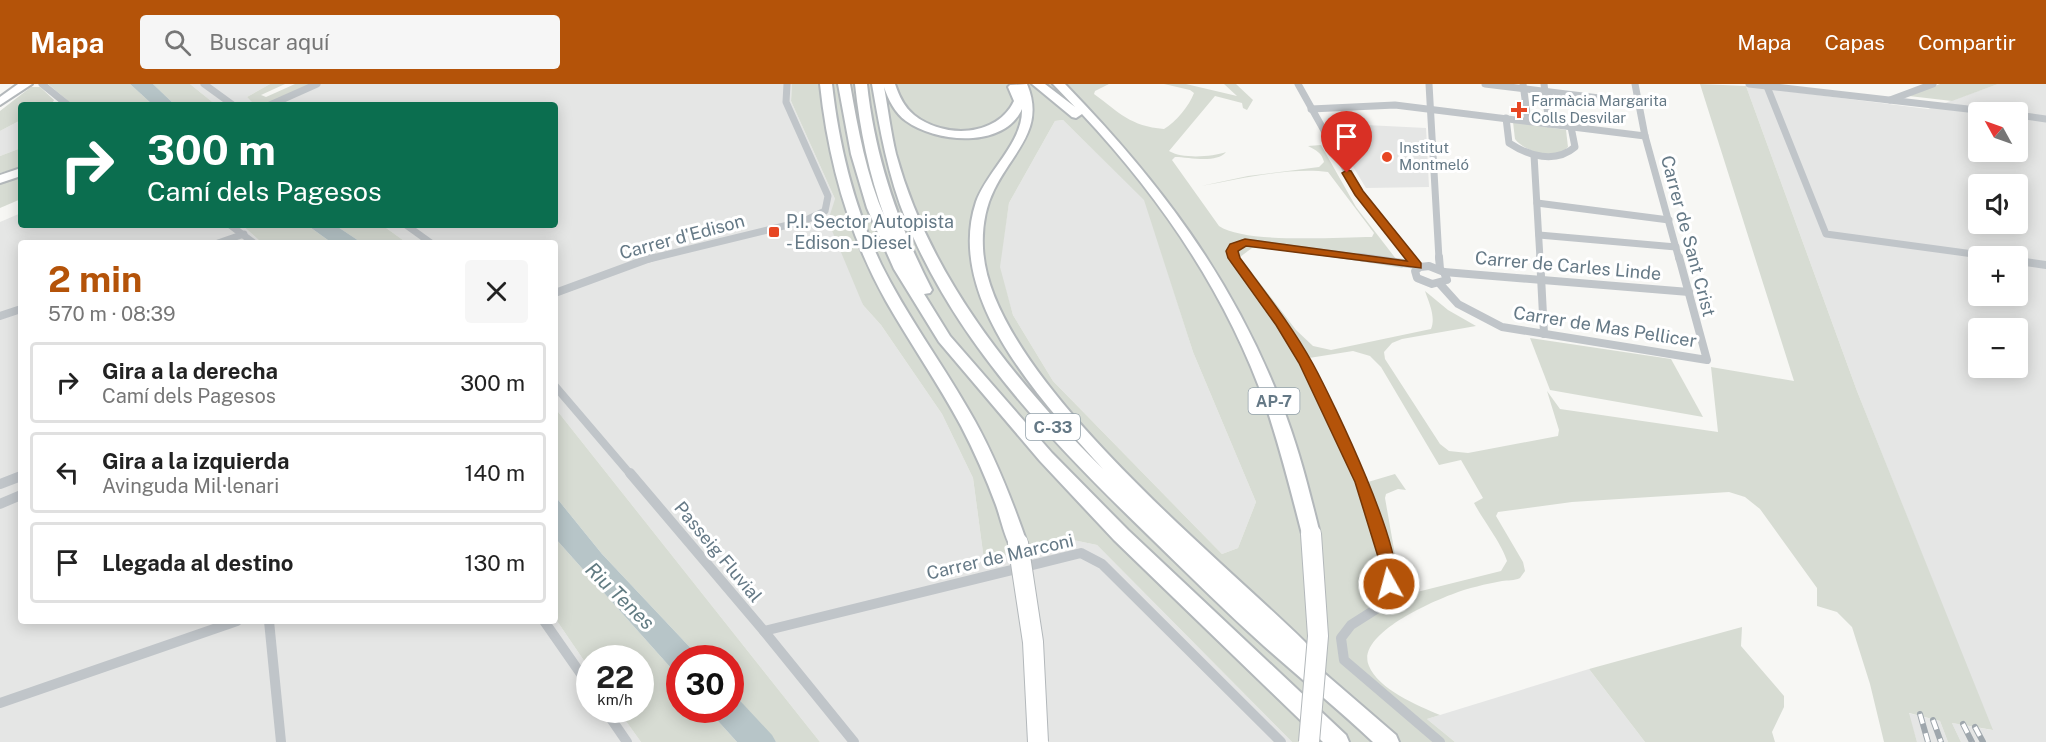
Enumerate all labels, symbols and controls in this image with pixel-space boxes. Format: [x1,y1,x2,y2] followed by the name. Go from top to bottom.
[140,15,560,69] search box
[30,26,104,59] text: Mapa
[161,26,194,59] icon: search
[209,29,329,55] text: Buscar aquí
[1737,30,1791,55] text: Mapa
[1824,30,1885,55] text: Capas
[1918,30,2016,55] text: Compartir
[1531,92,1667,126] place label: Farmàcia Margarita Colls Desvilar
[1968,102,2028,162] north arrow
[1968,102,2028,378] map controls
[1512,103,1526,117] marker: Farmàcia Margarita Colls Desvilar
[1321,111,1372,173] pin
[1330,120,1363,153] icon: arrive
[147,125,276,174] text: 300 m
[48,126,126,204] icon: right
[1399,139,1469,173] place label: Institut Montmeló
[1380,150,1394,164] marker: Institut Montmeló
[1657,153,1720,319] street label: Carrer de Sant Crist
[1968,174,2028,234] button: sound
[147,175,382,207] text: Camí dels Pagesos
[617,210,747,263] street label: Carrer d'Edison
[786,211,954,253] place label: P.I. Sector Autopista - Edison - Diesel
[767,225,781,239] marker: P.I. Sector Autopista - Edison - Diesel
[1968,246,2028,306] button: +
[1474,247,1662,284] street label: Carrer de Carles Linde
[48,258,142,300] text: 2 min
[465,260,528,323] button: close
[48,302,176,326] text: 570 m · 08:39
[1512,302,1698,351] street label: Carrer de Mas Pellicer
[1968,318,2028,378] button: −
[102,358,278,384] text: Gira a la derecha
[51,366,84,399] icon: right
[460,370,525,396] text: 300 m
[102,384,276,408] text: Camí dels Pagesos
[1248,388,1300,414] road number: AP-7
[1026,414,1080,440] road number: C-33
[102,448,289,474] text: Gira a la izquierda
[51,456,84,489] icon: left
[464,460,525,486] text: 140 m
[102,474,279,498] text: Avinguda Mil·lenari
[670,497,767,606] street label: Passeig Fluvial
[924,529,1075,584] street label: Carrer de Marconi
[51,546,84,579] icon: arrive
[102,550,293,576] text: Llegada al destino
[464,550,525,576] text: 130 m
[1357,552,1421,616] position arrow
[581,557,660,635] water label: Riu Tenes
[666,645,744,723] speed limit sign: 30
[596,659,634,695] text: 22
[597,691,633,708] text: km/h

